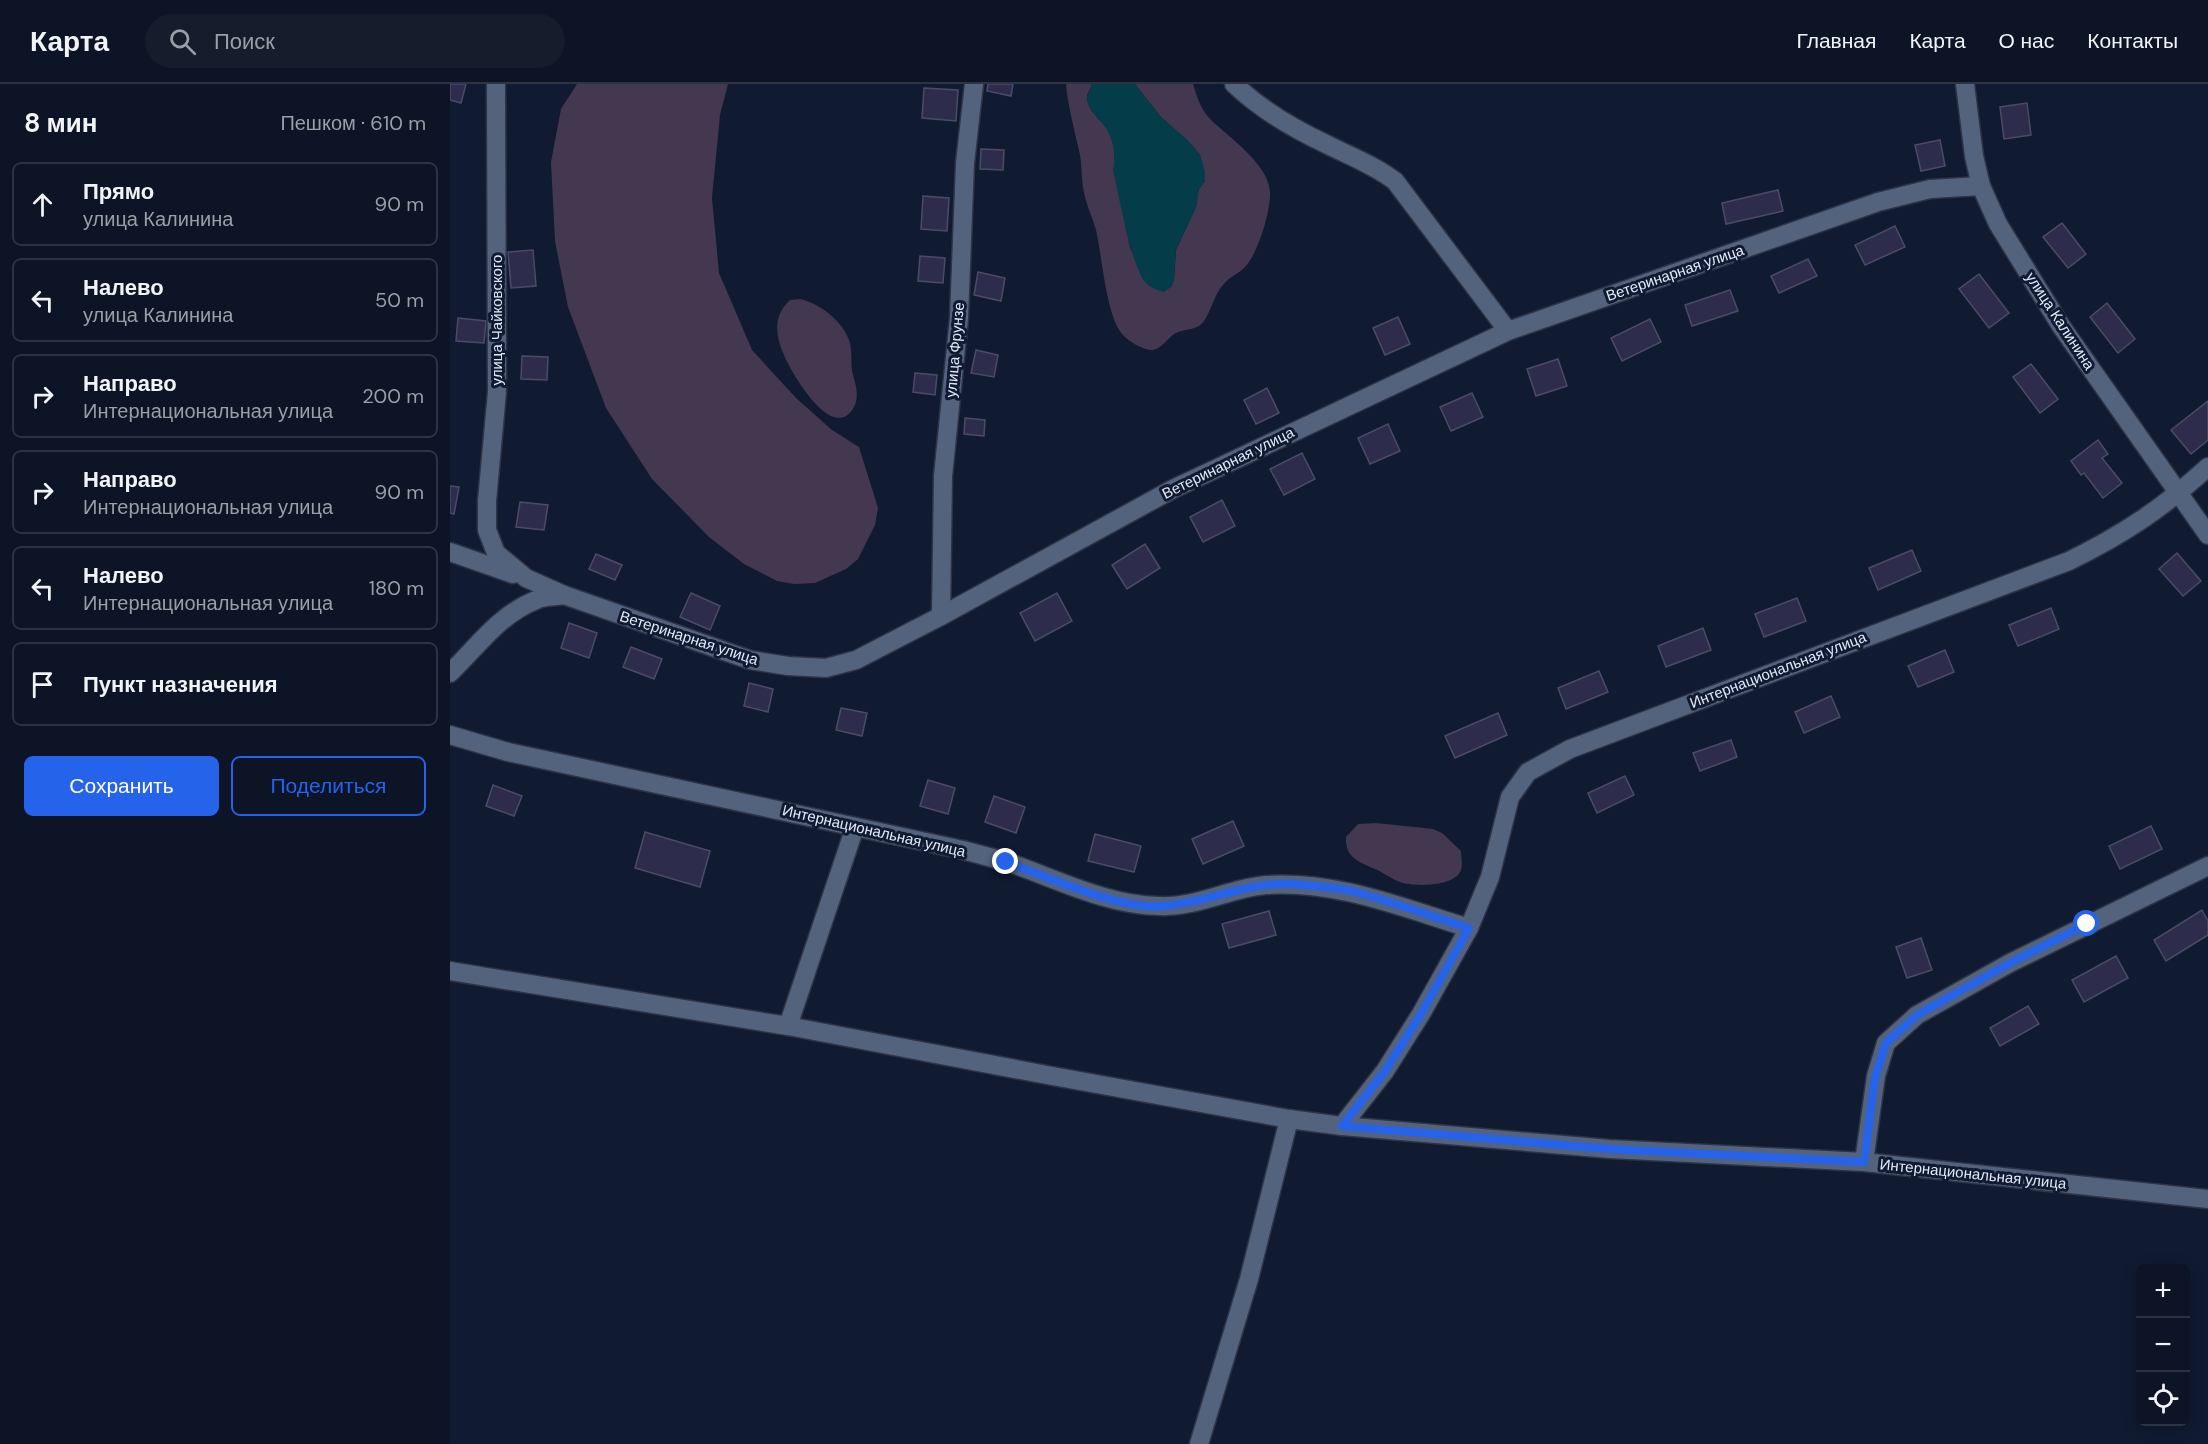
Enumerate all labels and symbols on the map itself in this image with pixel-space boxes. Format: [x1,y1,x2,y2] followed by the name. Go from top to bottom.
[1603,240,1747,306] street label: Ветеринарная улица
[487,255,507,385] street label: улица Чайковского
[2021,268,2099,374] street label: улица Калинина
[941,301,969,399] street label: улица Фрунзе
[1159,422,1298,504] street label: Ветеринарная улица
[617,606,761,670] street label: Ветеринарная улица
[1687,627,1870,713] street label: Интернациональная улица
[780,800,968,862] street label: Интернациональная улица
[992,848,1018,874] route end
[2073,910,2099,936] route start
[1879,1154,2068,1194] street label: Интернациональная улица

